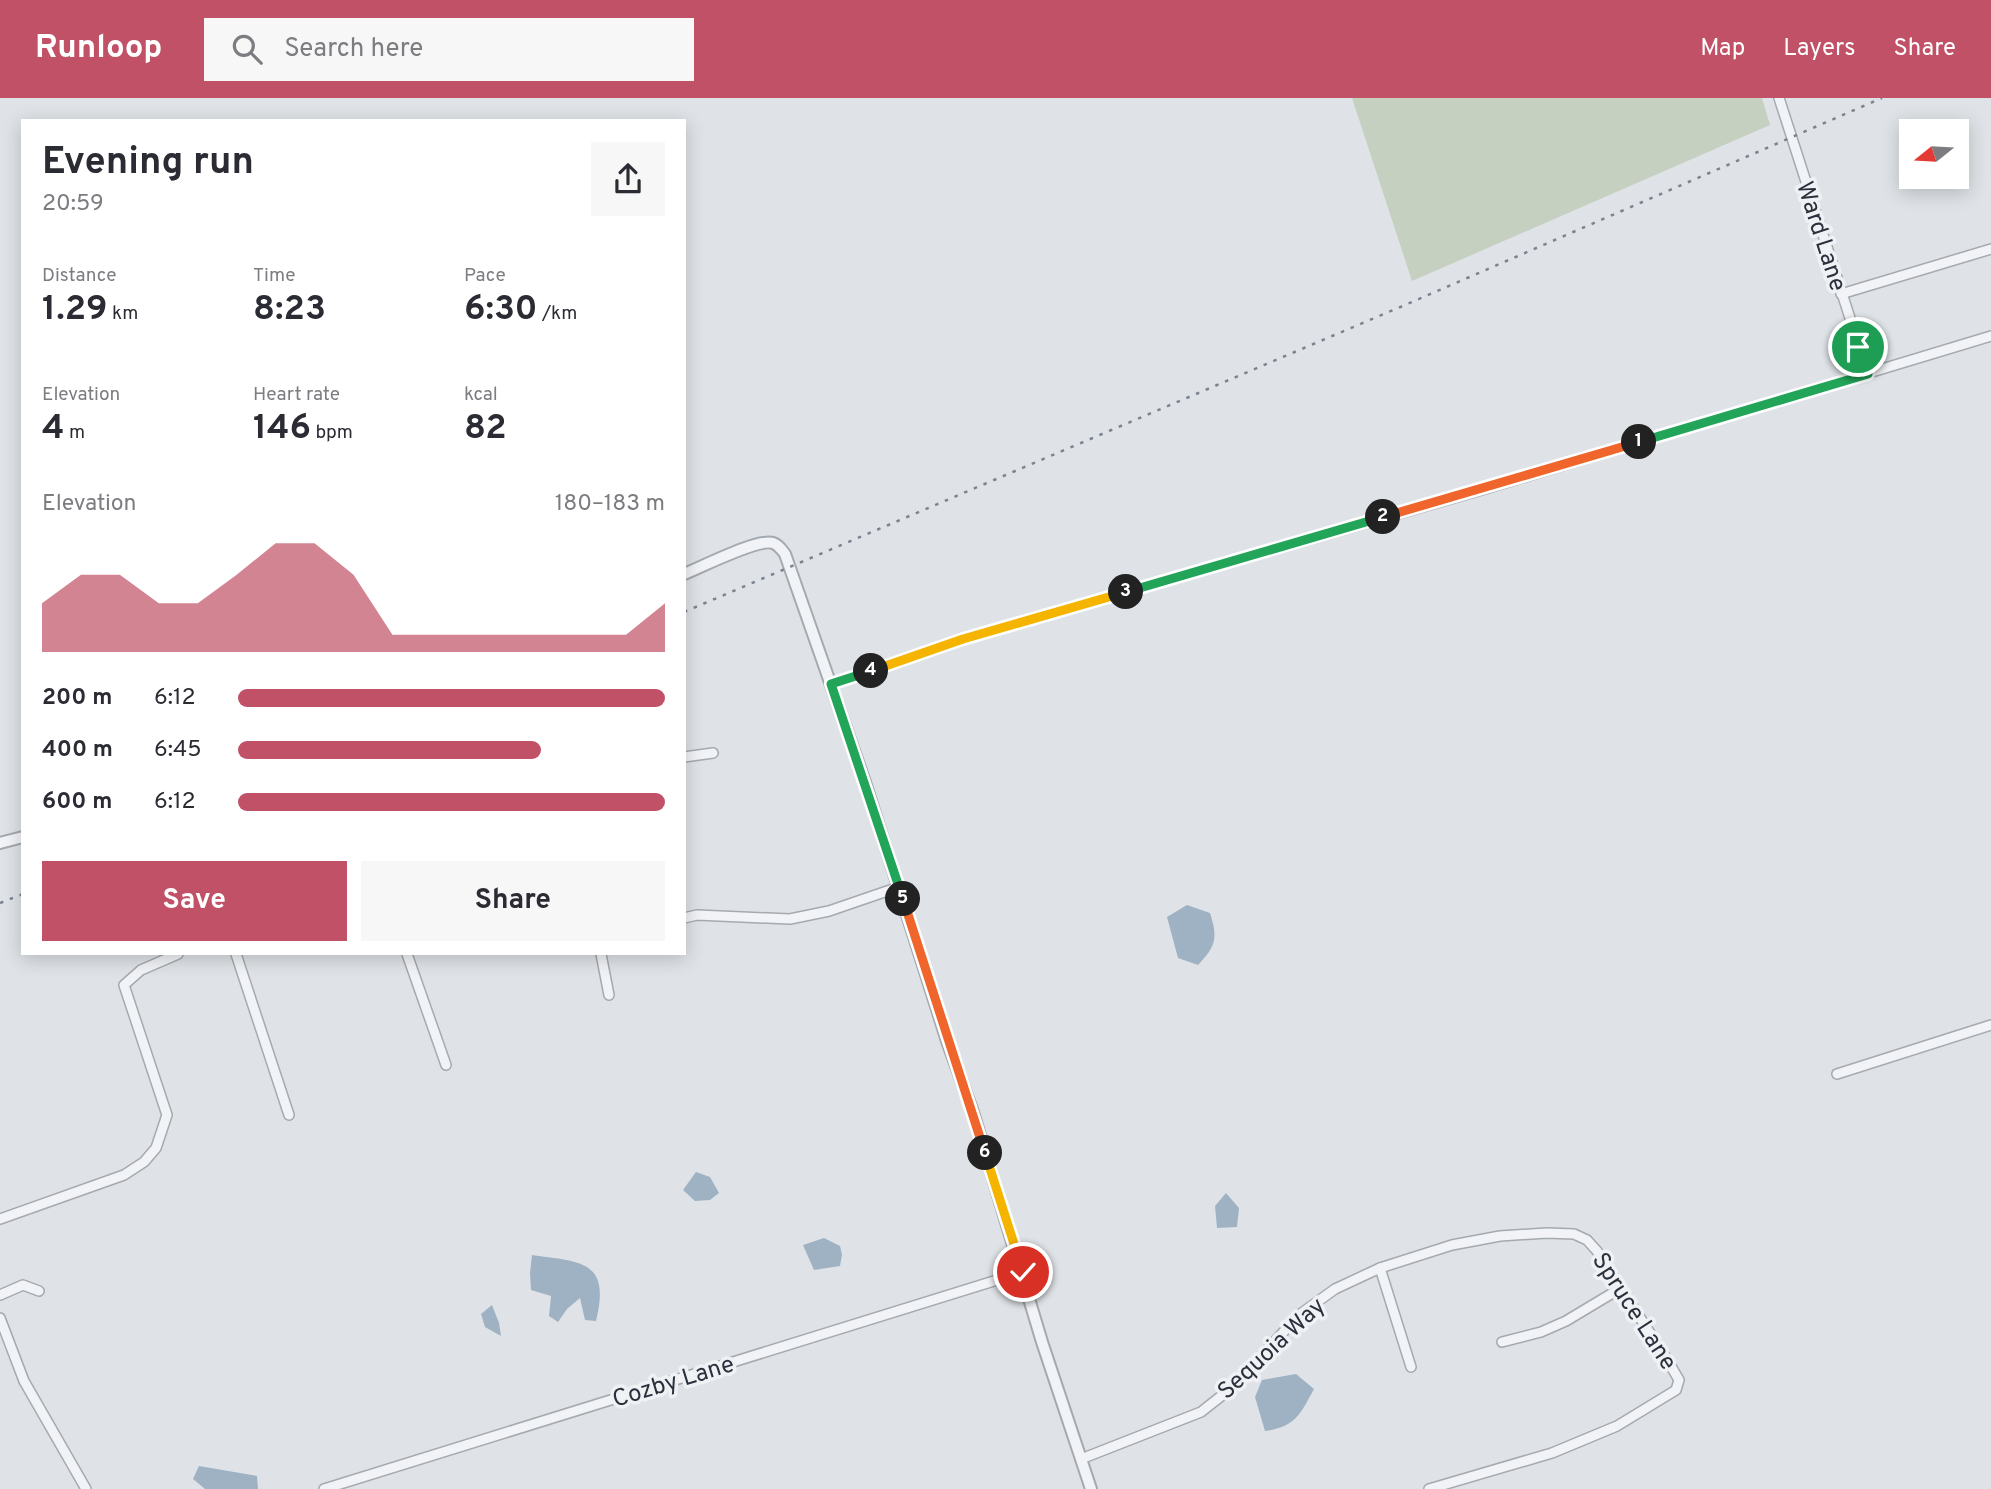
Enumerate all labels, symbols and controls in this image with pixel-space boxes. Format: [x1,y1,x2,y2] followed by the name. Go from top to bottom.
[204,18,694,81] search box
[35,28,162,70] text: Runloop
[228,30,266,68] icon: search
[284,33,423,66] text: Search here
[1700,34,1745,64] text: Map
[1783,34,1855,64] text: Layers
[1893,34,1956,64] text: Share
[1899,119,1969,189] north arrow
[1899,119,1969,189] map controls
[42,139,254,188] text: Evening run
[591,142,665,216] button: share
[1788,178,1852,295] street label: Ward Lane
[42,190,104,219] text: 20:59
[42,264,117,288] text: Distance
[253,264,296,288] text: Time
[464,264,506,288] text: Pace
[42,288,108,332] text: 1.29
[253,288,326,332] text: 8:23
[464,288,537,332] text: 6:30
[108,302,138,326] text: km
[537,302,577,326] text: /km
[1828,317,1888,377] pin
[1839,328,1877,366] icon: arrive
[42,383,120,407] text: Elevation
[253,383,340,407] text: Heart rate
[464,383,498,407] text: kcal
[42,407,65,451] text: 4
[253,407,311,451] text: 146
[464,407,507,451] text: 82
[65,421,85,445] text: m
[311,421,353,445] text: bpm
[1622,424,1656,460] pin: 1
[1635,429,1642,453] text: 1
[42,490,137,519] text: Elevation
[555,490,665,519] text: 180–183 m
[1366,500,1400,534] pin: 2
[1377,504,1388,528] text: 2
[1108,574,1144,610] pin: 3
[1120,579,1131,603] text: 3
[854,654,888,688] pin: 4
[864,658,877,682] text: 4
[42,684,112,713] text: 200 m
[154,684,196,713] text: 6:12
[42,736,113,765] text: 400 m
[154,736,201,765] text: 6:45
[42,788,112,817] text: 600 m
[154,788,196,817] text: 6:12
[42,861,347,941] button: Save
[361,861,665,941] button: Share
[886,882,920,916] pin: 5
[897,886,908,910] text: 5
[968,1136,1002,1170] pin: 6
[979,1140,990,1164] text: 6
[993,1242,1053,1302] pin
[1584,1248,1682,1377] street label: Spruce Lane
[1004,1253,1042,1291] icon: check
[1212,1292,1332,1407] street label: Sequoia Way
[609,1350,738,1416] street label: Cozby Lane

